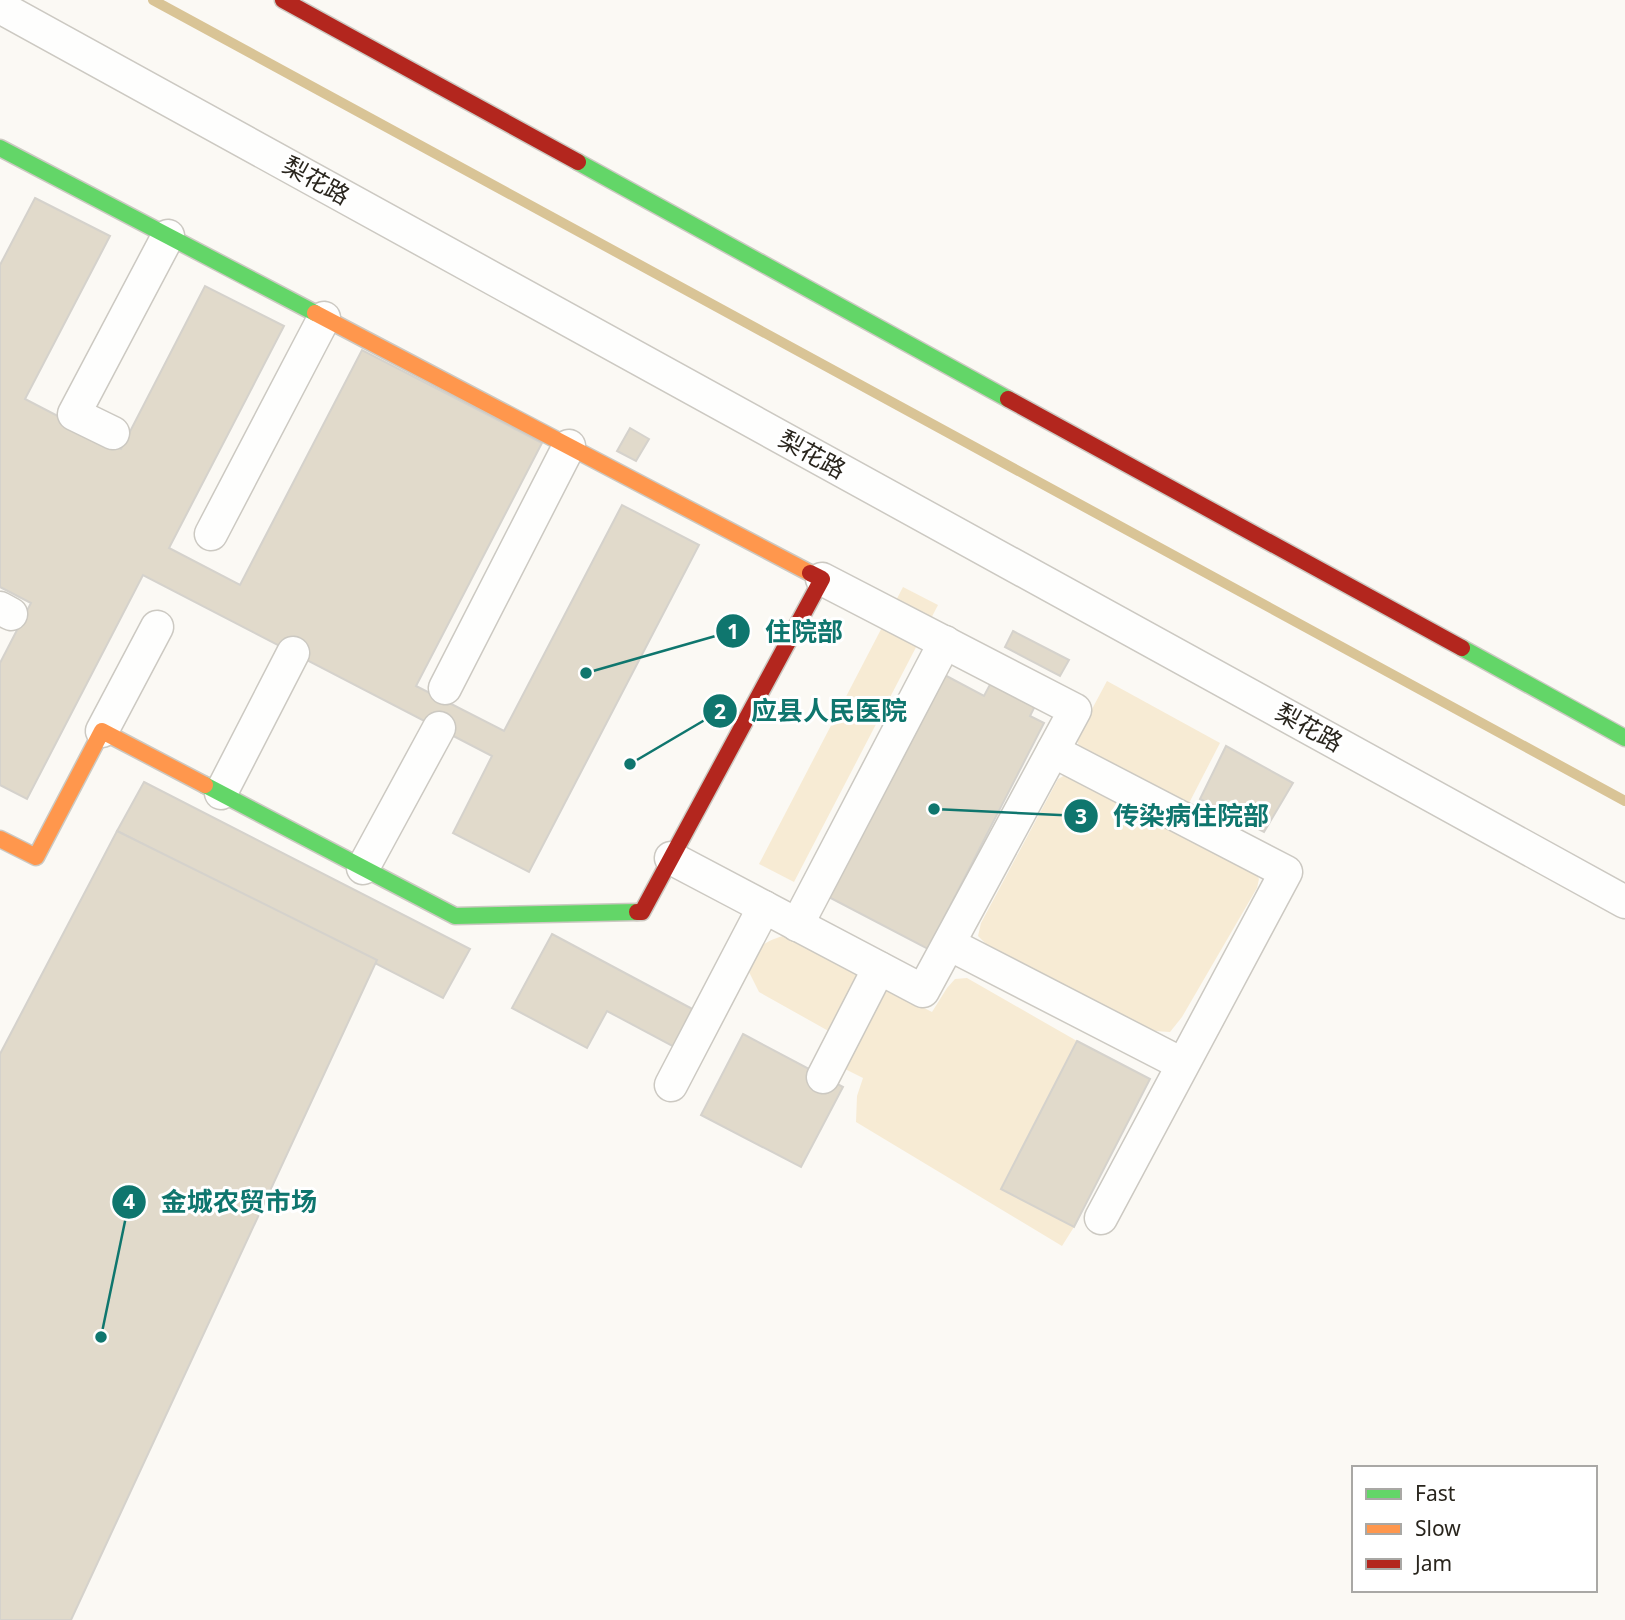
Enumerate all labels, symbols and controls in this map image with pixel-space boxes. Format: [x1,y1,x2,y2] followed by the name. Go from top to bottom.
[277,148,356,212] street label: 梨花路
[773,422,852,486] street label: 梨花路
[716,608,857,655] callout: 住院部
[765,613,843,649] text: 住院部
[727,617,739,645] text: 1
[702,688,921,735] callout: 应县人民医院
[751,692,907,728] text: 应县人民医院
[1270,695,1349,759] street label: 梨花路
[714,697,726,725] text: 2
[1064,793,1283,840] callout: 传染病住院部
[1113,797,1269,833] text: 传染病住院部
[1075,802,1087,830] text: 3
[112,1178,331,1225] callout: 金城农贸市场
[161,1183,317,1219] text: 金城农贸市场
[123,1187,135,1215] text: 4
[1352,1466,1597,1592] legend
[1415,1479,1456,1507] text: Fast
[1415,1514,1461,1542] text: Slow
[1413,1549,1452,1577] text: Jam

